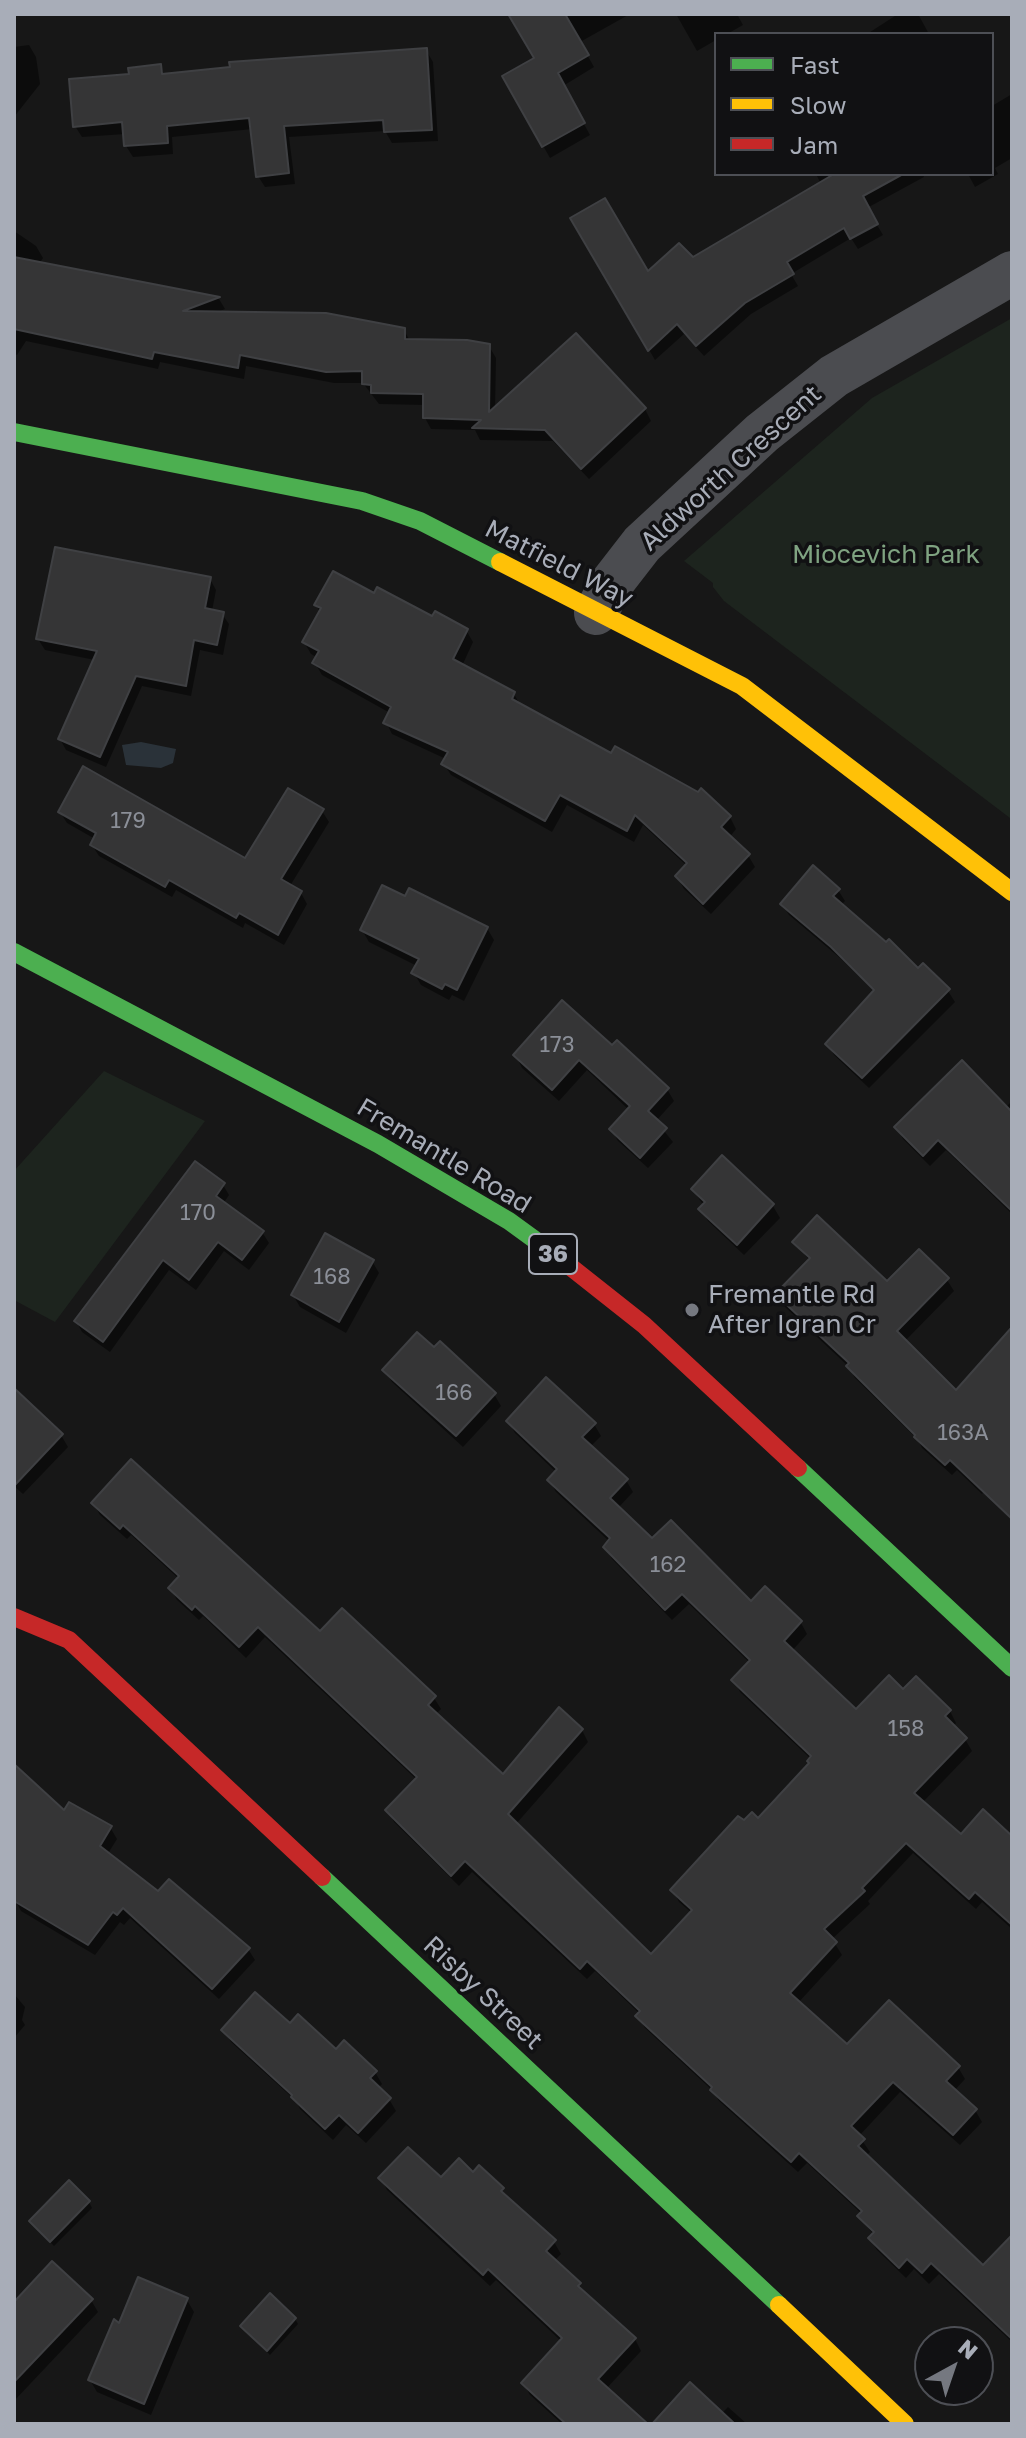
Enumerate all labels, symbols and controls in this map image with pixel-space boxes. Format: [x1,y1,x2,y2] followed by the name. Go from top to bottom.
[714,32,994,176] legend
[790,50,840,79] text: Fast
[790,90,846,119] text: Slow
[790,130,838,159] text: Jam
[634,379,828,557] street label: Aldworth Crescent
[480,513,638,615] street label: Matfield Way
[792,539,980,571] park label: Miocevich Park
[110,808,146,834] house number: 179
[539,1032,575,1058] house number: 173
[351,1092,537,1220] street label: Fremantle Road
[180,1200,216,1226] house number: 170
[529,1234,577,1274] road number: 36
[313,1264,351,1290] house number: 168
[708,1279,876,1340] place label: Fremantle Rd After Igran Cr
[683,1301,701,1319] marker: Fremantle Rd After Igran Cr
[435,1380,473,1406] house number: 166
[937,1420,989,1446] house number: 163A
[650,1552,686,1578] house number: 162
[888,1716,924,1742] house number: 158
[417,1930,549,2056] street label: Risby Street
[914,2326,994,2406] north arrow
[953,2333,984,2364] text: N

